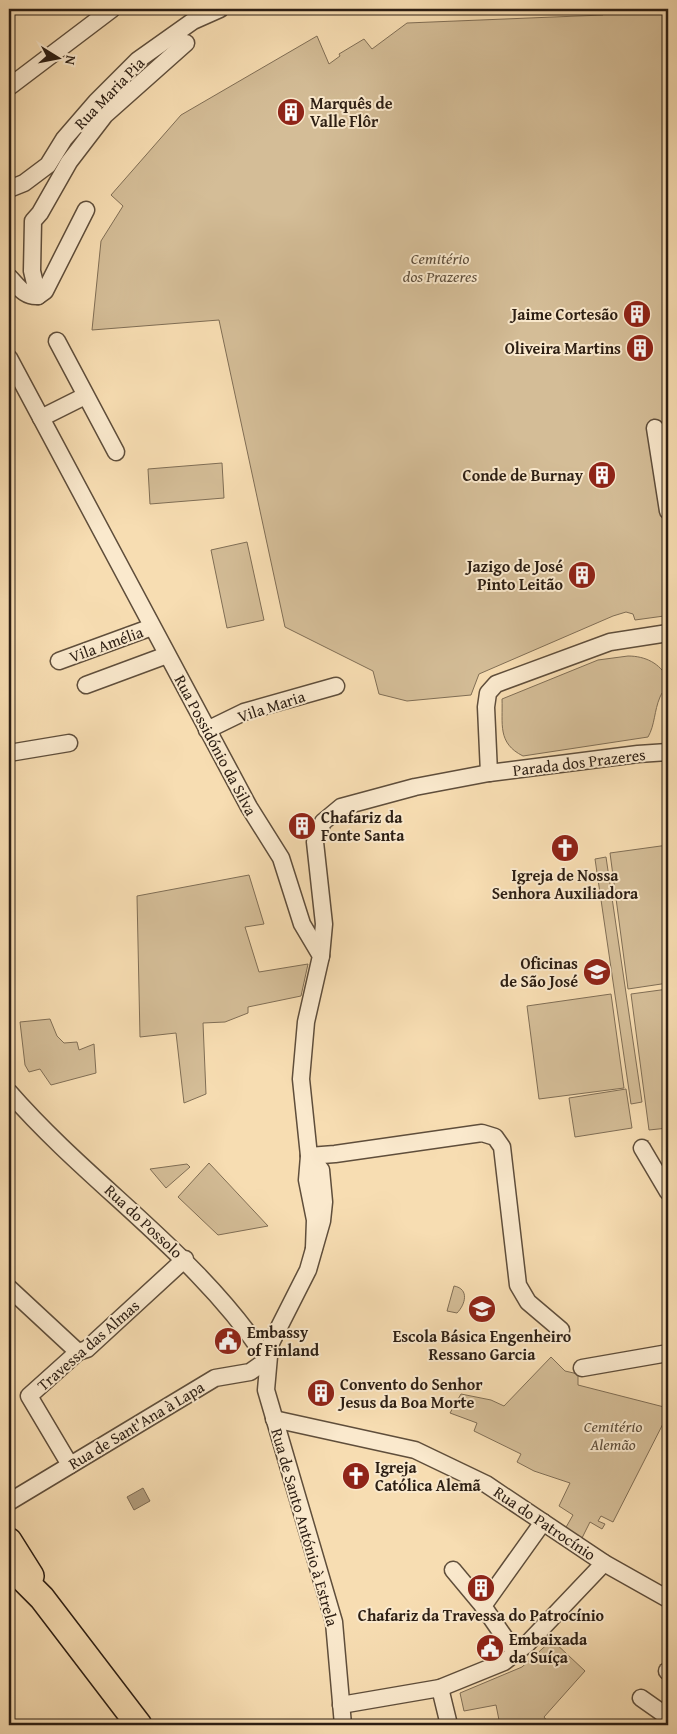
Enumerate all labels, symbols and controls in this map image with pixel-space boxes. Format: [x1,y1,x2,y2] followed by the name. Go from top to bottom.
[32,32,82,82] north arrow
[68,51,150,135] street label: Rua Maria Pia
[60,54,81,67] text: N
[310,91,393,133] place label: Marquês de Valle Flôr
[276,97,306,127] building icon: Marquês de Valle Flôr
[403,246,477,288] park label: Cemitério dos Prazeres
[622,299,652,329] building icon: Jaime Cortesão
[509,302,618,326] place label: Jaime Cortesão
[625,333,655,363] building icon: Oliveira Martins
[505,336,621,360] place label: Oliveira Martins
[587,460,617,490] building icon: Conde de Burnay
[463,463,584,487] place label: Conde de Burnay
[464,554,563,596] place label: Jazigo de José Pinto Leitão
[567,560,597,590] building icon: Jazigo de José Pinto Leitão
[66,619,147,669] street label: Vila Amélia
[169,670,264,820] street label: Rua Possidónio da Silva
[234,684,308,728] street label: Vila Maria
[511,742,647,782] street label: Parada dos Prazeres
[321,805,405,847] place label: Chafariz da Fonte Santa
[287,811,317,841] building icon: Chafariz da Fonte Santa
[550,833,580,863] church icon: Igreja de Nossa Senhora Auxiliadora
[492,863,639,905] place label: Igreja de Nossa Senhora Auxiliadora
[500,951,578,993] place label: Oficinas de São José
[582,957,612,987] school or university icon: Oficinas de São José
[99,1178,189,1264] street label: Rua do Possolo
[32,1294,144,1396] street label: Travessa das Almas
[467,1294,497,1324] school or university icon: Escola Básica Engenheiro Ressano Garcia
[247,1320,320,1362] place label: Embassy of Finland
[393,1324,572,1366] place label: Escola Básica Engenheiro Ressano Garcia
[213,1326,243,1356] public building icon: Embassy of Finland
[337,1372,483,1414] place label: Convento do Senhor Jesus da Boa Morte
[63,1375,209,1475] street label: Rua de Sant'Ana à Lapa
[306,1378,336,1408] building icon: Convento do Senhor Jesus da Boa Morte
[584,1414,642,1456] park label: Cemitério Alemão
[265,1425,345,1629] street label: Rua de Santo António à Estrela
[375,1455,482,1497] place label: Igreja Católica Alemã
[341,1461,371,1491] church icon: Igreja Católica Alemã
[489,1480,601,1566] street label: Rua do Patrocínio
[466,1573,496,1603] building icon: Chafariz da Travessa do Patrocínio
[358,1603,605,1627] place label: Chafariz da Travessa do Patrocínio
[509,1627,588,1669] place label: Embaixada da Suíça
[475,1633,505,1663] public building icon: Embaixada da Suíça

